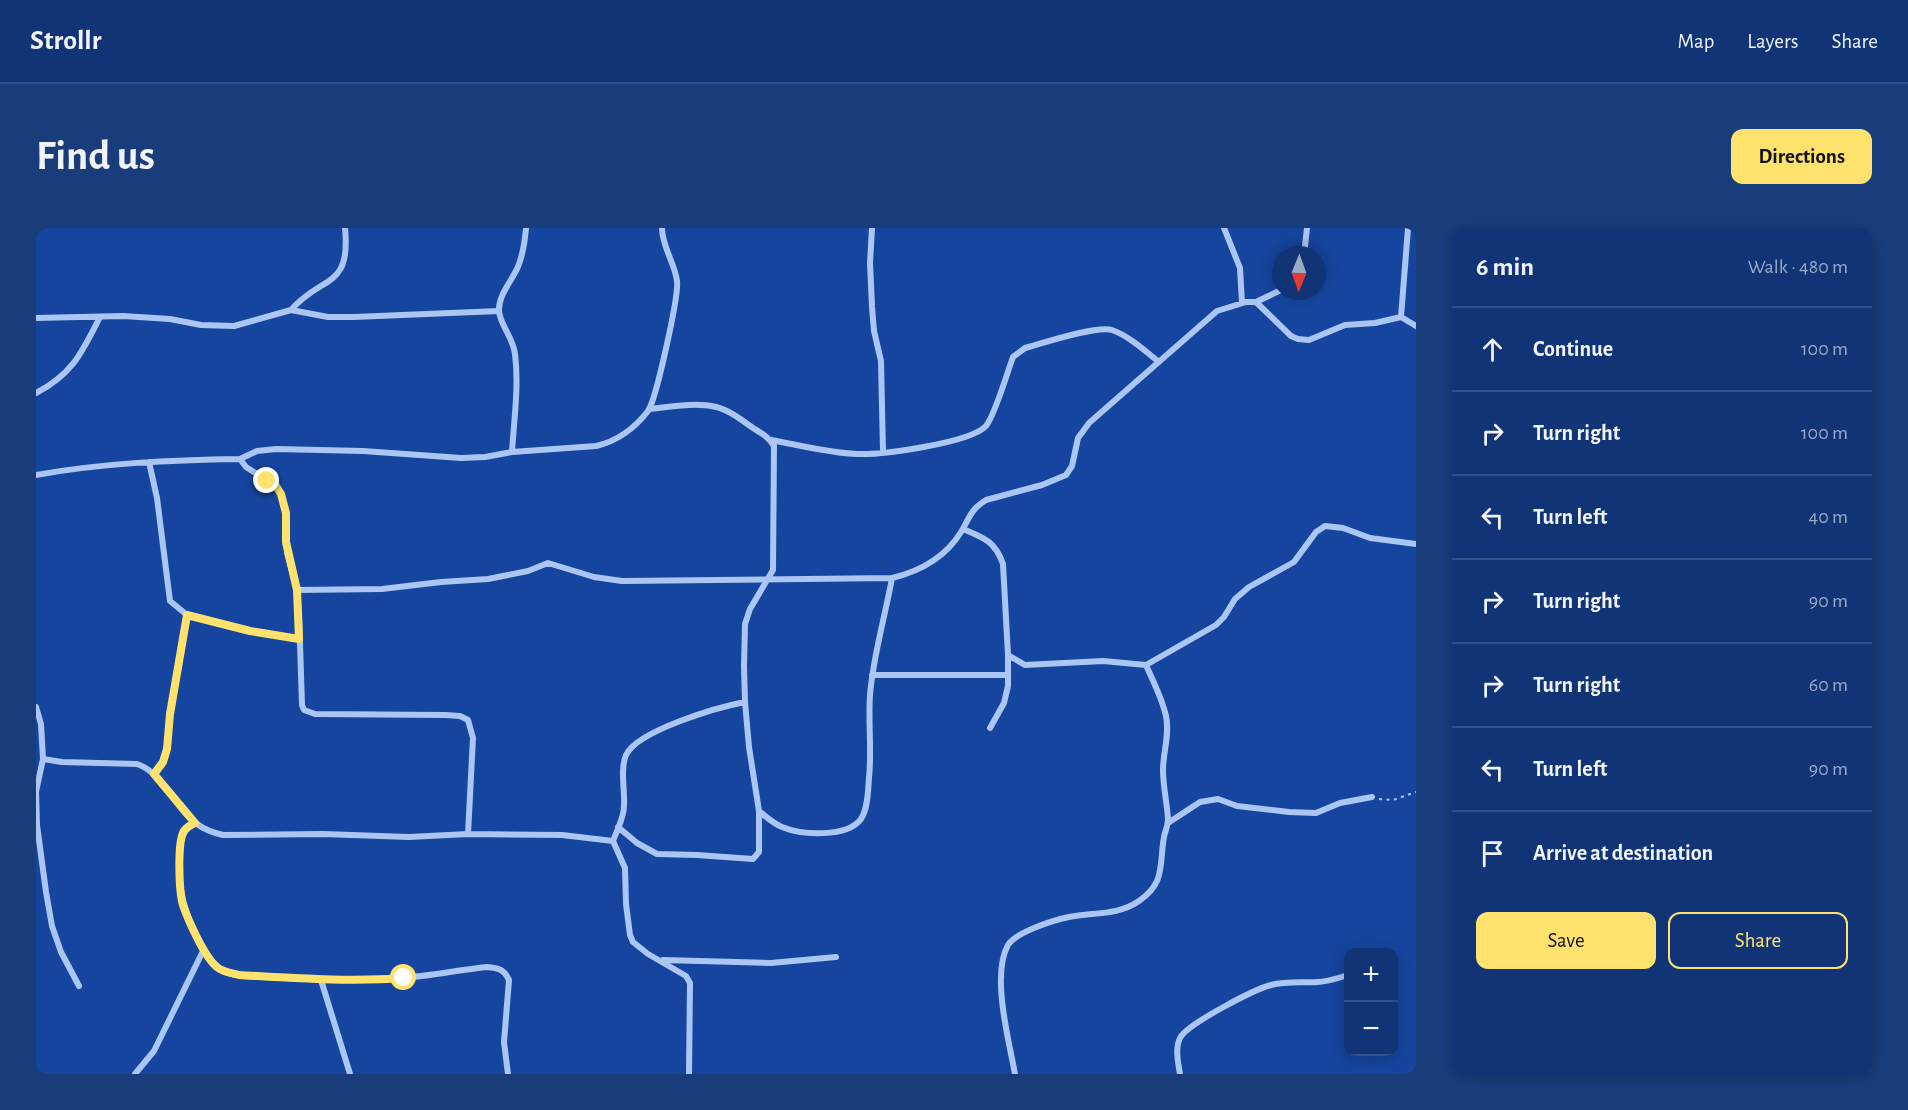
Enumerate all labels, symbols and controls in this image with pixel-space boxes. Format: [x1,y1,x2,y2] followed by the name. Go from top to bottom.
[30,27,101,55] text: Strollr
[1678,31,1714,52] text: Map
[1747,31,1798,52] text: Layers
[1831,31,1878,52] text: Share
[1731,129,1872,184] button: Directions
[36,135,155,177] text: Find us
[1272,246,1326,300] north arrow
[1476,254,1534,280] text: 6 min
[1748,257,1848,277] text: Walk · 480 m
[1476,333,1509,366] icon: ahead
[1533,338,1613,360] text: Continue
[1801,339,1848,359] text: 100 m
[1476,417,1509,450] icon: right
[1533,422,1620,444] text: Turn right
[1801,423,1848,443] text: 100 m
[253,467,279,493] route end
[1476,501,1509,534] icon: left
[1533,506,1607,528] text: Turn left
[1809,507,1848,527] text: 40 m
[1476,585,1509,618] icon: right
[1533,590,1620,612] text: Turn right
[1809,591,1848,611] text: 90 m
[1476,669,1509,702] icon: right
[1533,674,1620,696] text: Turn right
[1809,675,1848,695] text: 60 m
[1476,753,1509,786] icon: left
[1533,758,1607,780] text: Turn left
[1809,759,1848,779] text: 90 m
[1476,837,1509,870] icon: arrive
[1533,842,1713,864] text: Arrive at destination
[1476,912,1656,969] button: Save
[1668,912,1848,969] button: Share
[1344,948,1398,1056] map controls
[1344,948,1398,1002] button: +
[390,964,416,990] route start
[1344,1002,1398,1056] button: −

